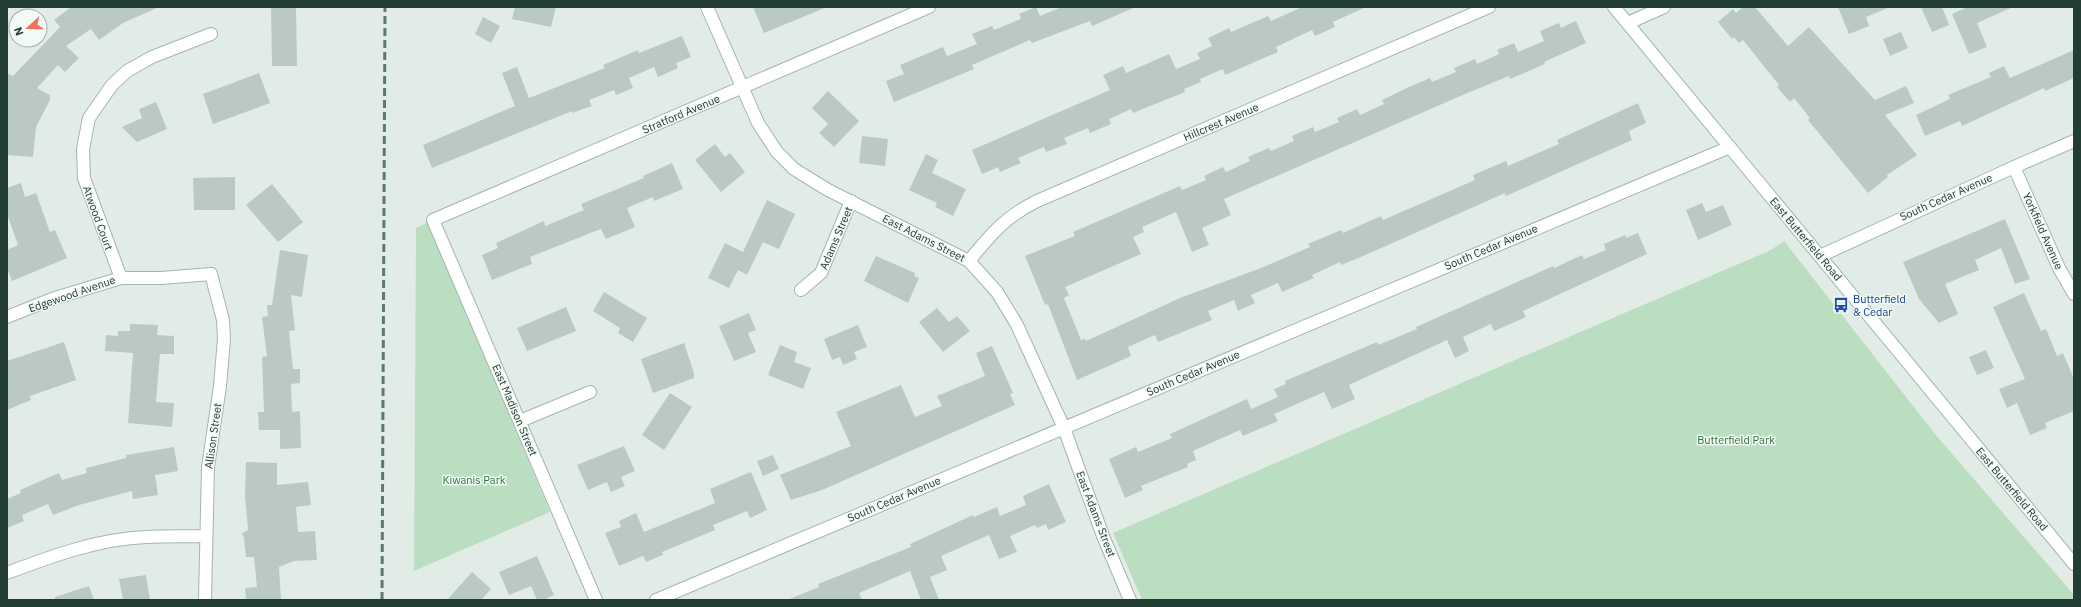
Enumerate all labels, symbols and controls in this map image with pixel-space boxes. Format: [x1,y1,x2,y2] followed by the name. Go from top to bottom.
[8,8,48,48] north arrow
[11,25,27,38] text: N
[640,91,722,137] street label: Stratford Avenue
[1181,100,1261,144] street label: Hillcrest Avenue
[1897,170,1995,224] street label: South Cedar Avenue
[80,184,116,252] street label: Atwood Court
[2020,190,2066,272] street label: Yorkfield Avenue
[1767,194,1845,284] street label: East Butterfield Road
[816,204,856,272] street label: Adams Street
[880,211,968,265] street label: East Adams Street
[1442,221,1540,273] street label: South Cedar Avenue
[27,273,117,315] street label: Edgewood Avenue
[1853,292,1906,319] place label: Butterfield & Cedar
[1832,296,1850,314] bus stop icon: Butterfield & Cedar
[1144,347,1242,399] street label: South Cedar Avenue
[489,362,541,458] street label: East Madison Street
[201,402,225,470] street label: Allison Street
[1697,433,1775,447] park label: Butterfield Park
[1973,444,2051,534] street label: East Butterfield Road
[1073,469,1119,559] street label: East Adams Street
[442,473,506,487] park label: Kiwanis Park
[845,473,943,525] street label: South Cedar Avenue

